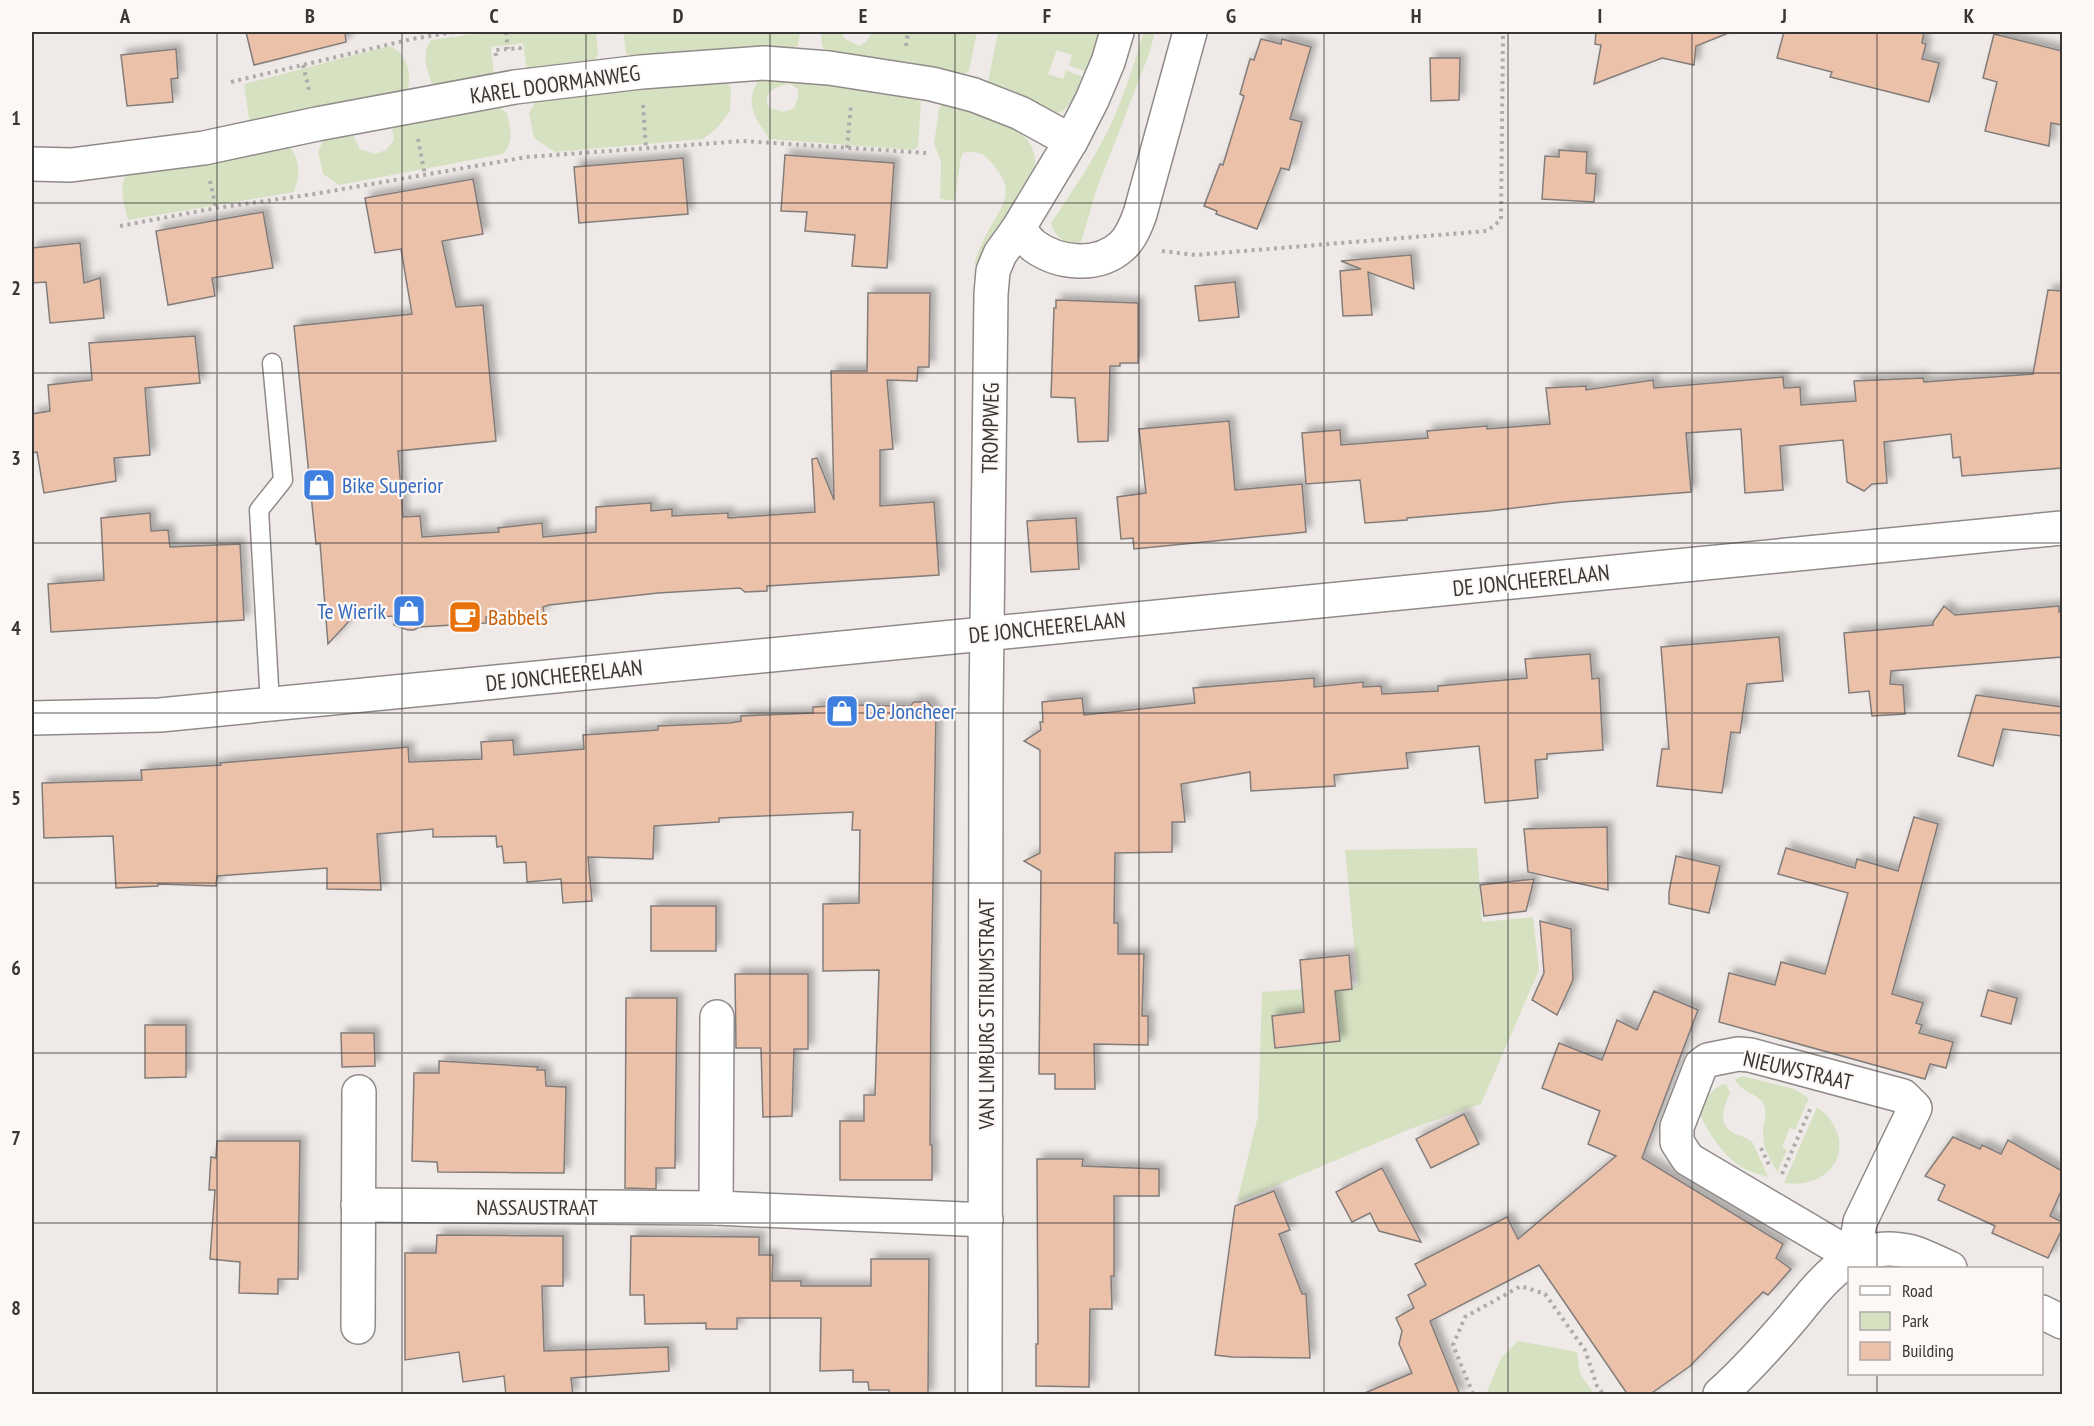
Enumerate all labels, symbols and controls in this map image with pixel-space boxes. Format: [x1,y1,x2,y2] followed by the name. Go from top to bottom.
[119,3,131,29] text: A
[305,3,315,29] text: B
[489,3,499,29] text: C
[673,3,684,29] text: D
[859,3,867,29] text: E
[1043,3,1051,29] text: F
[1226,3,1236,29] text: G
[1411,3,1421,29] text: H
[1598,3,1602,29] text: I
[1780,3,1787,29] text: J
[1964,3,1975,29] text: K
[468,58,642,110] street label: KAREL DOORMANWEG
[11,105,21,131] text: 1
[11,275,21,301] text: 2
[975,382,1005,474] street label: TROMPWEG
[11,445,21,471] text: 3
[301,467,337,503] shop icon: Bike Superior
[342,471,443,499] place label: Bike Superior
[1451,558,1611,602] street label: DE JONCHEERELAAN
[391,593,427,629] shop icon: Te Wierik
[317,597,386,625] place label: Te Wierik
[447,599,483,635] cafe icon: Babbels
[488,603,548,631] place label: Babbels
[967,605,1127,649] street label: DE JONCHEERELAAN
[11,615,21,641] text: 4
[484,653,644,697] street label: DE JONCHEERELAAN
[824,693,860,729] shop icon: De Joncheer
[865,697,956,725] place label: De Joncheer
[11,785,21,811] text: 5
[972,898,1000,1130] street label: VAN LIMBURG STIRUMSTRAAT
[11,955,21,981] text: 6
[1741,1044,1856,1096] street label: NIEUWSTRAAT
[11,1125,21,1151] text: 7
[476,1193,598,1221] street label: NASSAUSTRAAT
[1848,1267,2043,1375] legend
[1902,1279,1933,1302] text: Road
[11,1295,21,1321] text: 8
[1902,1309,1929,1332] text: Park
[1902,1339,1954,1362] text: Building

